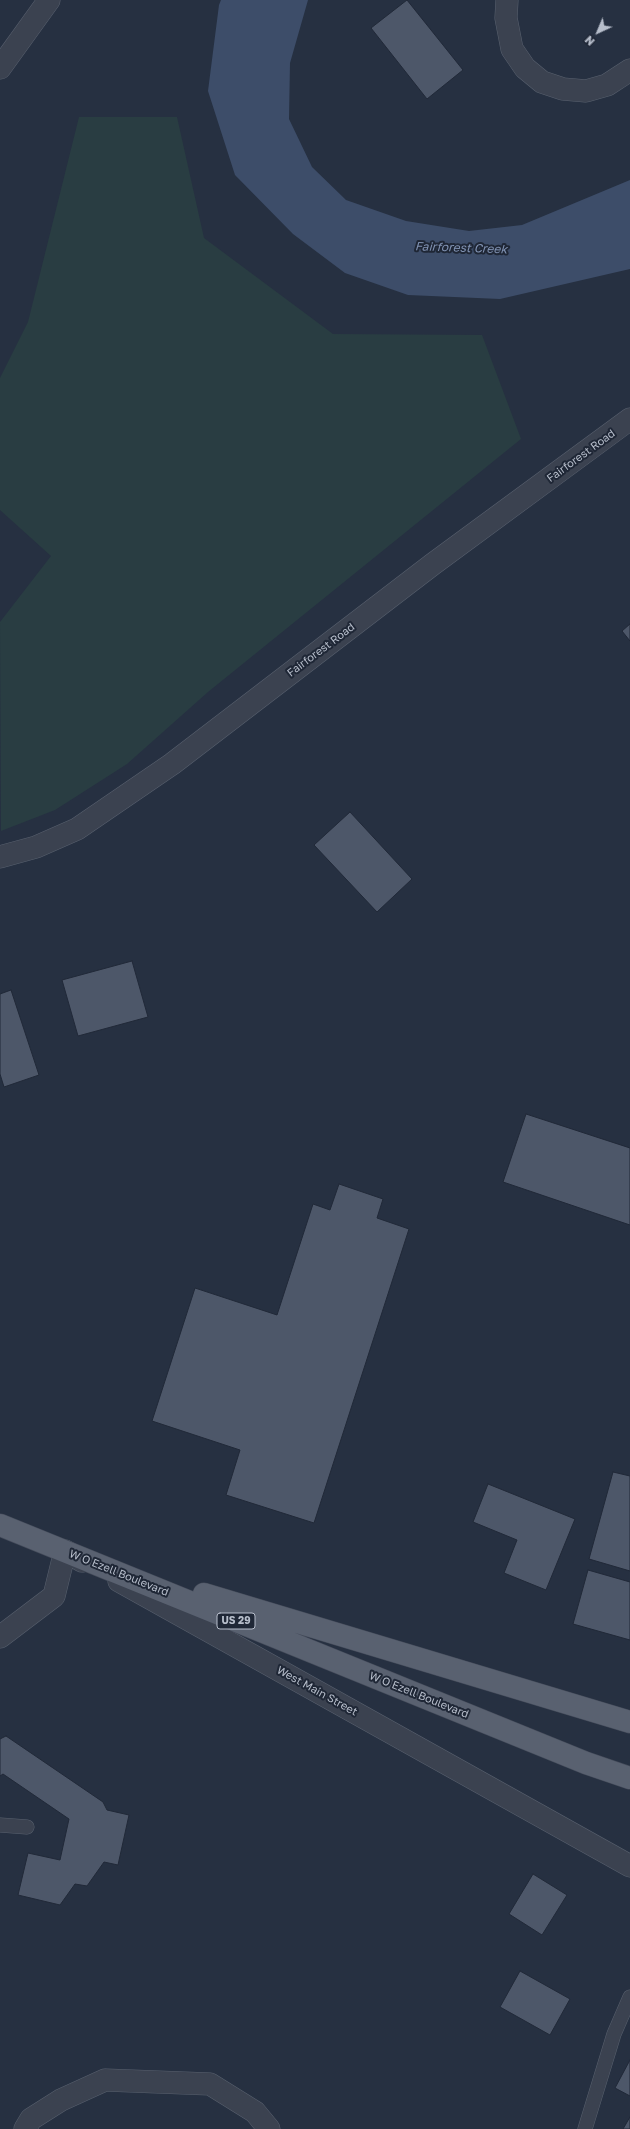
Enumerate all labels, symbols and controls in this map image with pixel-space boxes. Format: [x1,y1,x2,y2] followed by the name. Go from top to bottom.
[578,12,618,52] north arrow
[582,33,597,49] text: N
[415,239,507,257] water label: Fairforest Creek
[544,427,618,485] street label: Fairforest Road
[285,620,357,680] street label: Fairforest Road
[67,1547,171,1599] street label: W O Ezell Boulevard
[217,1613,255,1629] road number: US 29
[274,1663,360,1719] street label: West Main Street
[367,1669,471,1721] street label: W O Ezell Boulevard

